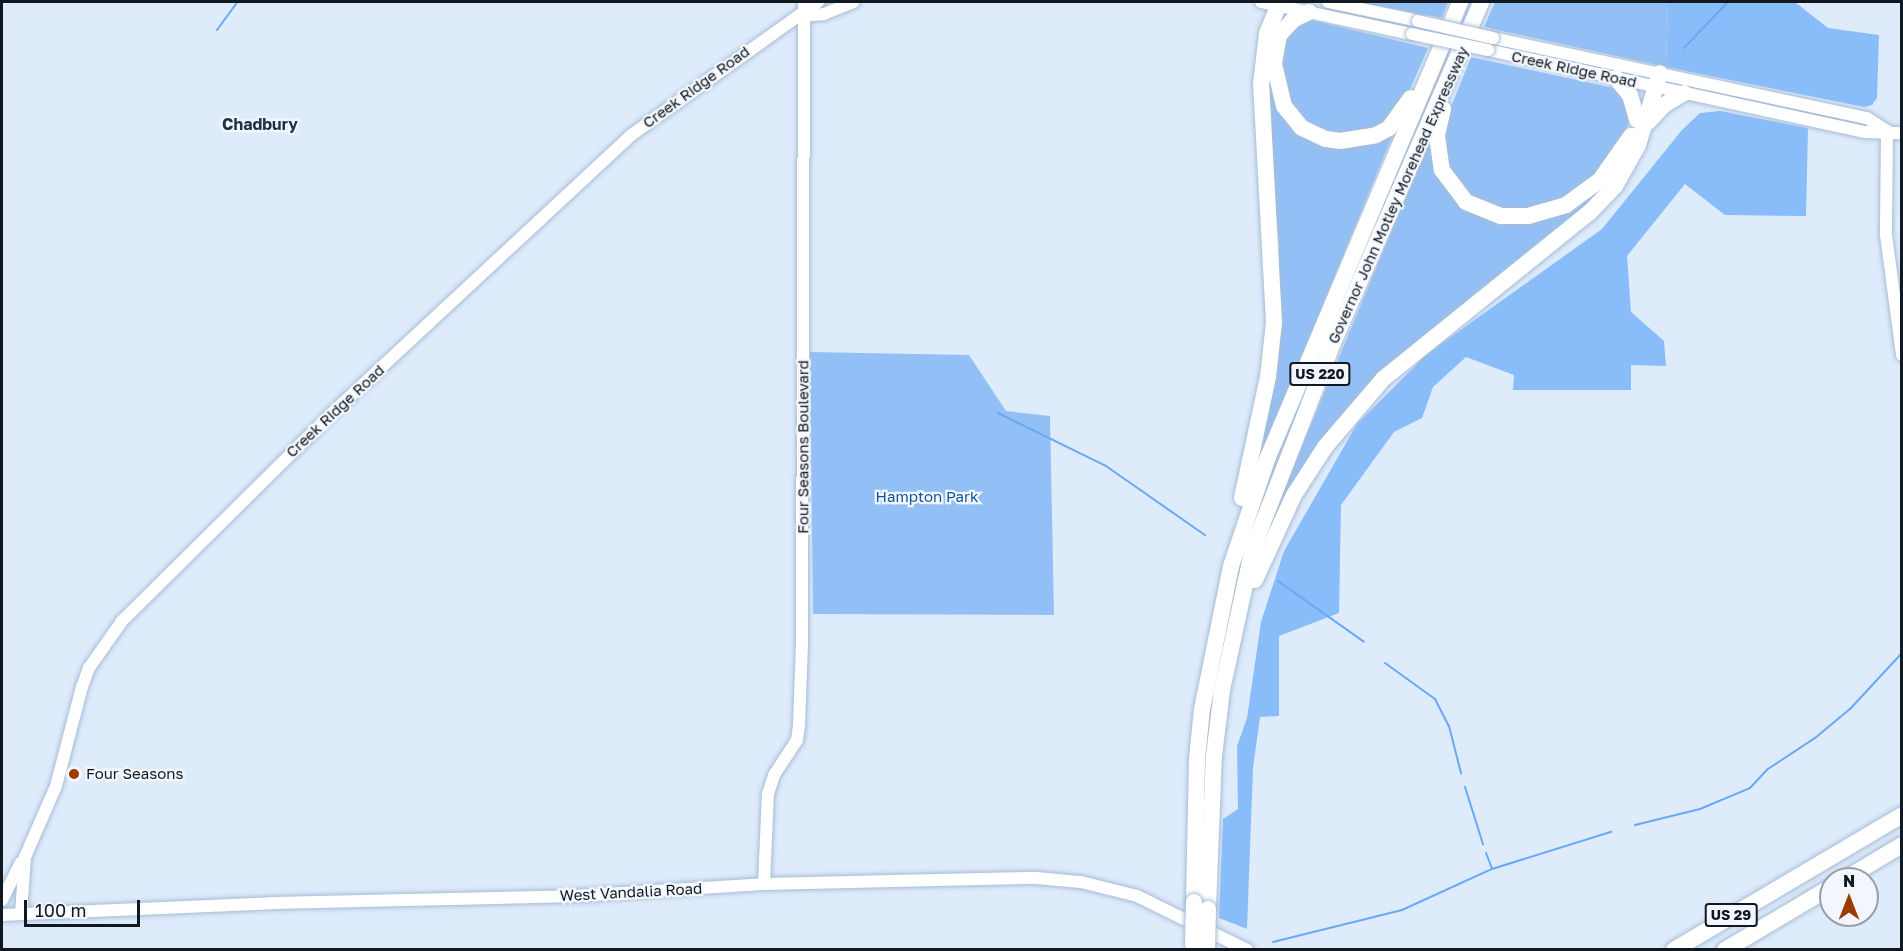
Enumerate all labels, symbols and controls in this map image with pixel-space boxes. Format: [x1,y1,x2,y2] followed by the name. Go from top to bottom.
[639,42,753,132] street label: Creek Ridge Road
[1324,44,1472,346] street label: Governor John Motley Morehead Expressway
[1510,47,1638,91] street label: Creek Ridge Road
[222,114,298,134] district label: Chadbury
[794,360,812,534] street label: Four Seasons Boulevard
[282,361,388,461] street label: Creek Ridge Road
[1288,363,1352,385] road number: US 220
[876,488,978,506] park label: Hampton Park
[86,765,183,783] place label: Four Seasons
[67,767,81,781] marker: Four Seasons
[1819,867,1879,927] north arrow
[1843,871,1855,891] text: N
[559,879,703,905] street label: West Vandalia Road
[27,888,142,926] scale bar
[35,899,86,921] text: 100 m
[1704,904,1758,926] road number: US 29

